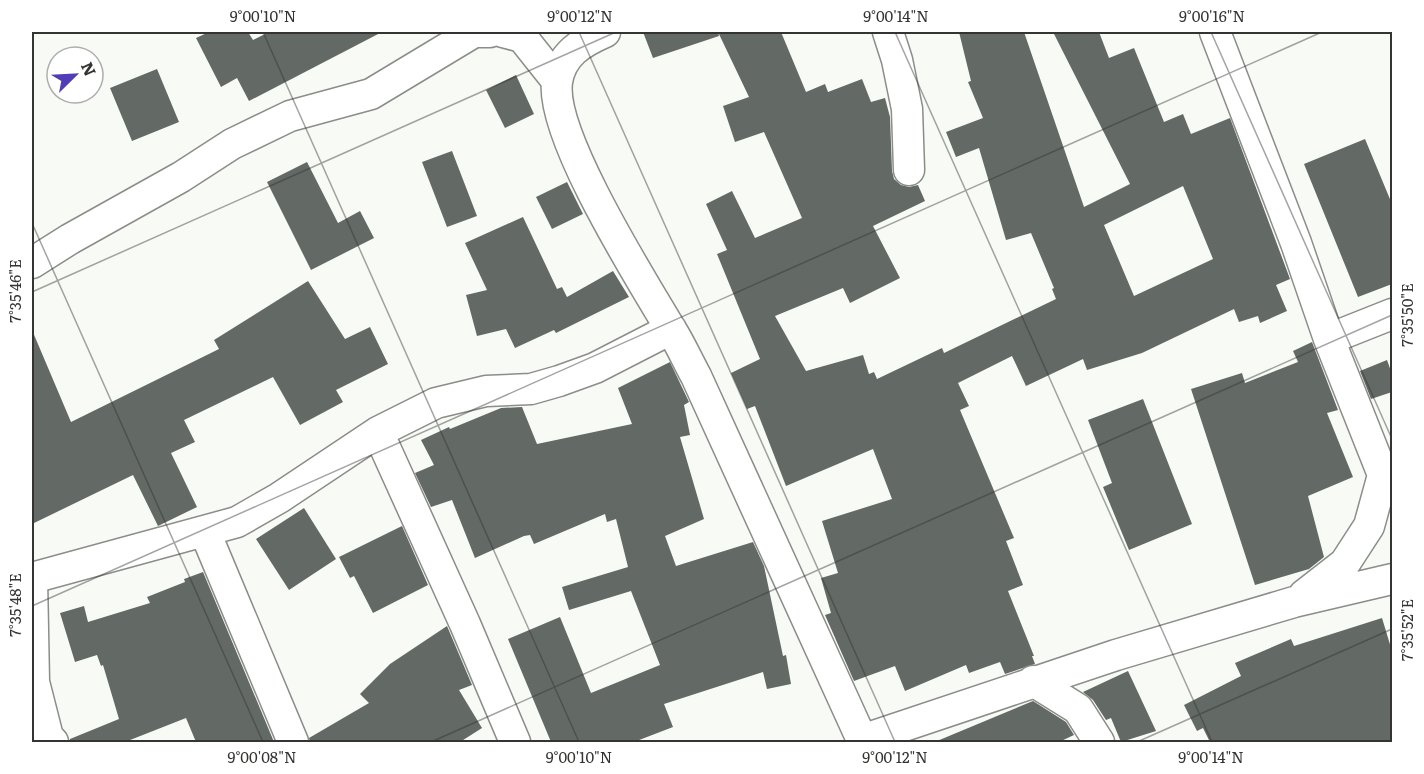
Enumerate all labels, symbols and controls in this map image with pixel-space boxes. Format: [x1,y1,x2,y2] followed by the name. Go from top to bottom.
[230,4,296,27] text: 9°00'10"N
[547,4,613,27] text: 9°00'12"N
[863,4,929,27] text: 9°00'14"N
[1179,4,1245,27] text: 9°00'16"N
[45,45,105,105] north arrow
[76,57,103,80] text: N
[3,259,26,323] text: 7°35'46"E
[1395,283,1418,347] text: 7°35'50"E
[3,573,26,637] text: 7°35'48"E
[1395,599,1418,661] text: 7°35'52"E
[228,745,296,768] text: 9°00'08"N
[546,745,612,768] text: 9°00'10"N
[862,745,928,768] text: 9°00'12"N
[1178,745,1244,768] text: 9°00'14"N

